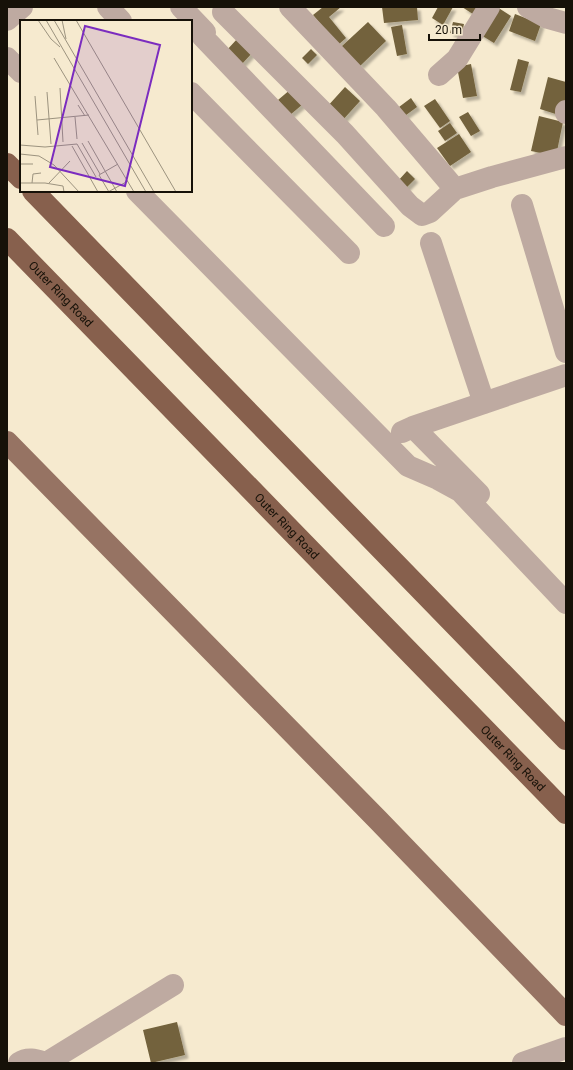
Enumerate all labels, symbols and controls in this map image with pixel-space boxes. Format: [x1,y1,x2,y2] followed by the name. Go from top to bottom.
[429,16,480,42] scale bar
[20,20,192,192] inset map
[435,23,462,37] text: 20 m
[26,258,96,330] street label: Outer Ring Road
[252,490,322,562] street label: Outer Ring Road
[478,723,548,794] street label: Outer Ring Road

